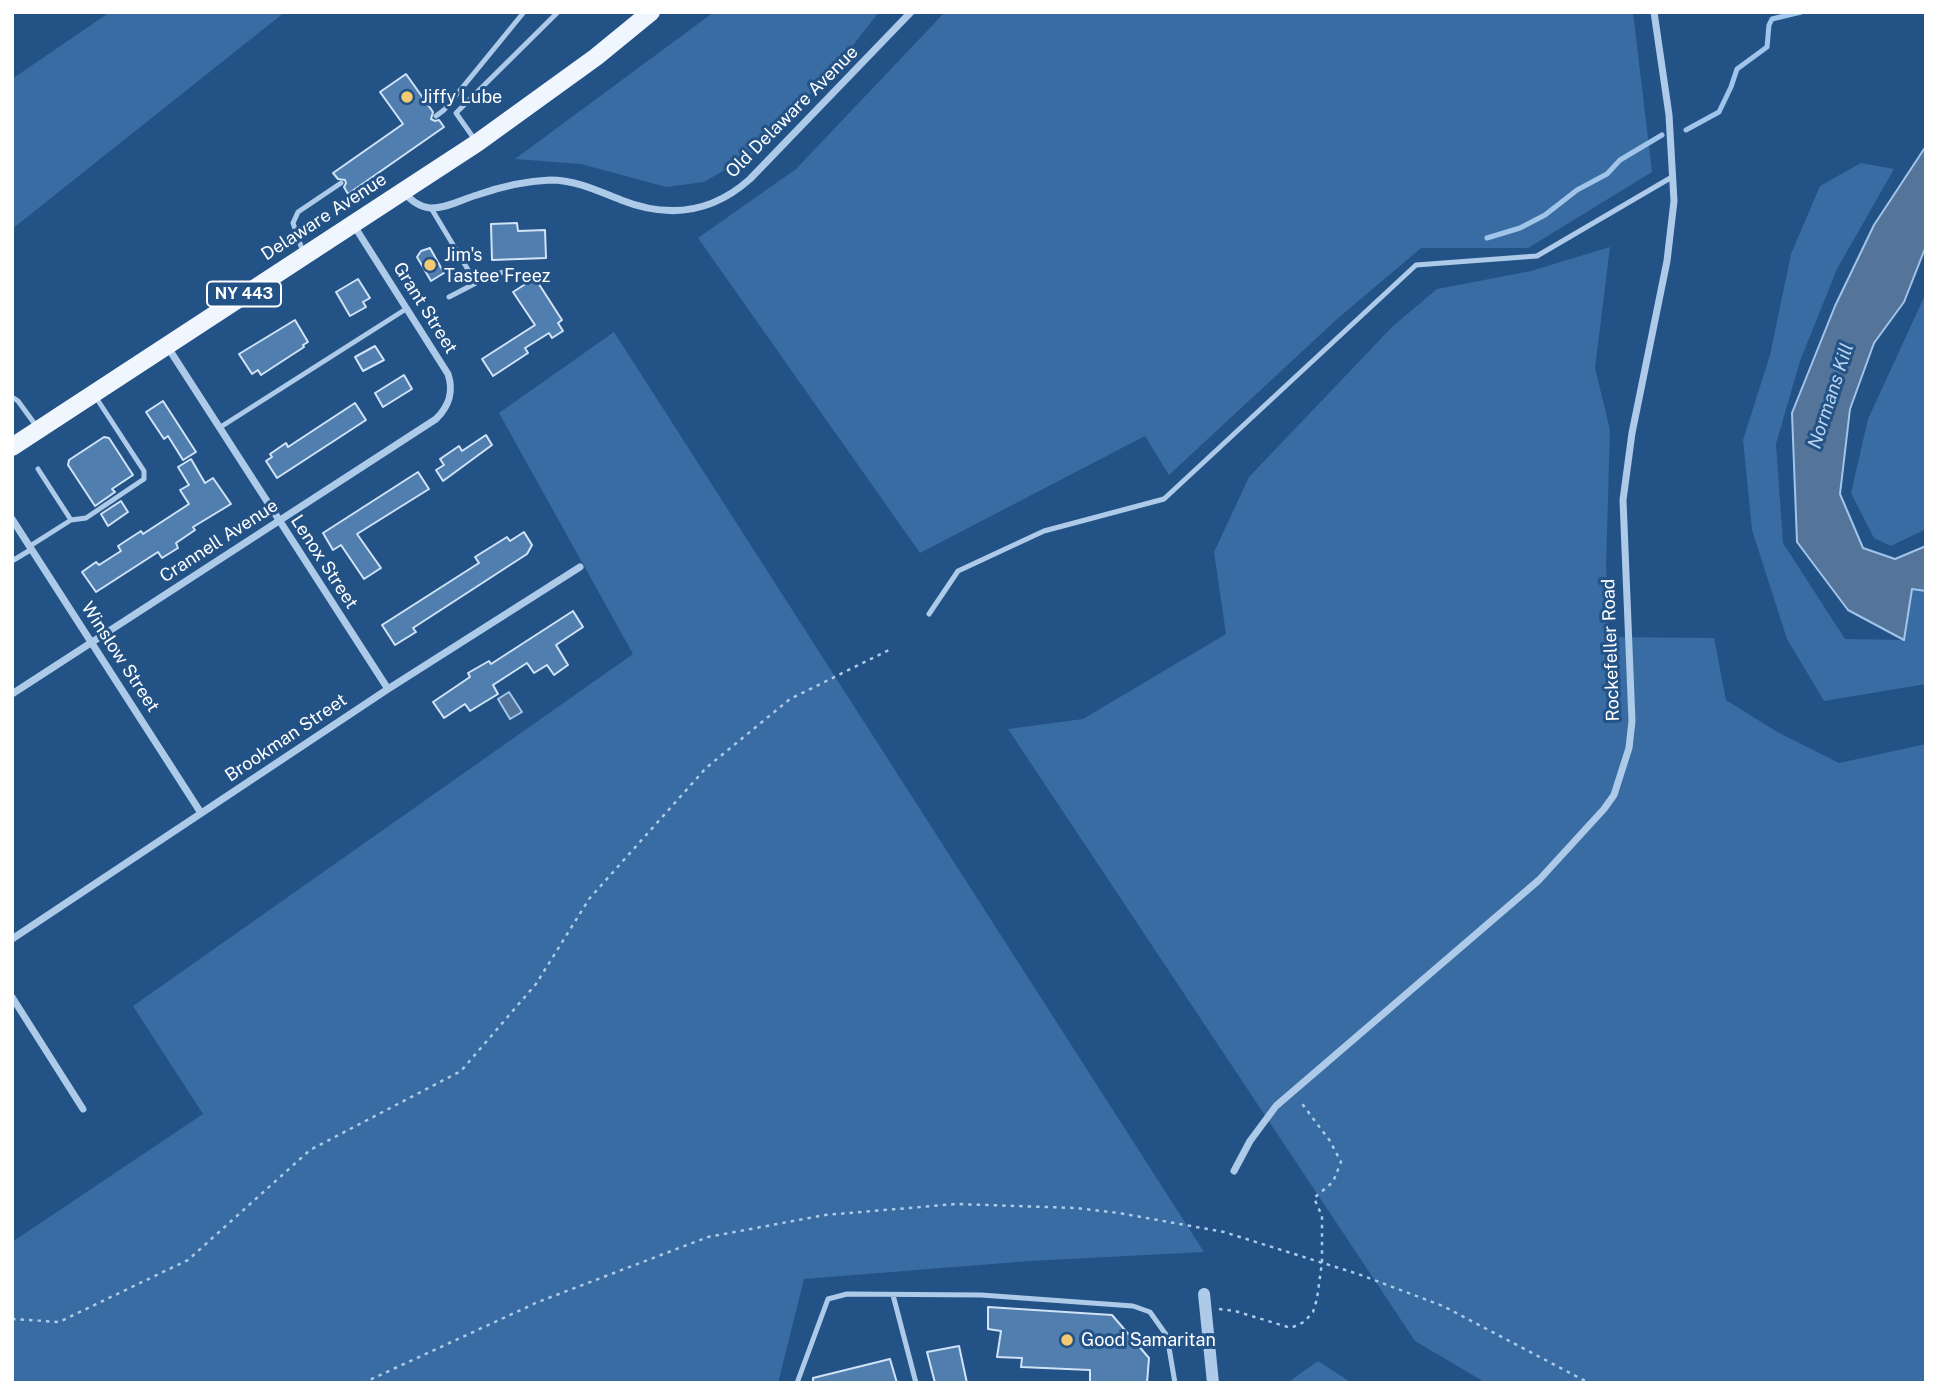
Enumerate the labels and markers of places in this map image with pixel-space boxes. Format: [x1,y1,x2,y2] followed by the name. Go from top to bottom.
[421,86,502,108] place label: Jiffy Lube
[399,89,415,105] marker: Jiffy Lube
[444,244,550,286] place label: Jim's Tastee Freez
[422,257,438,273] marker: Jim's Tastee Freez
[1081,1329,1216,1351] place label: Good Samaritan
[1059,1332,1075,1348] marker: Good Samaritan

